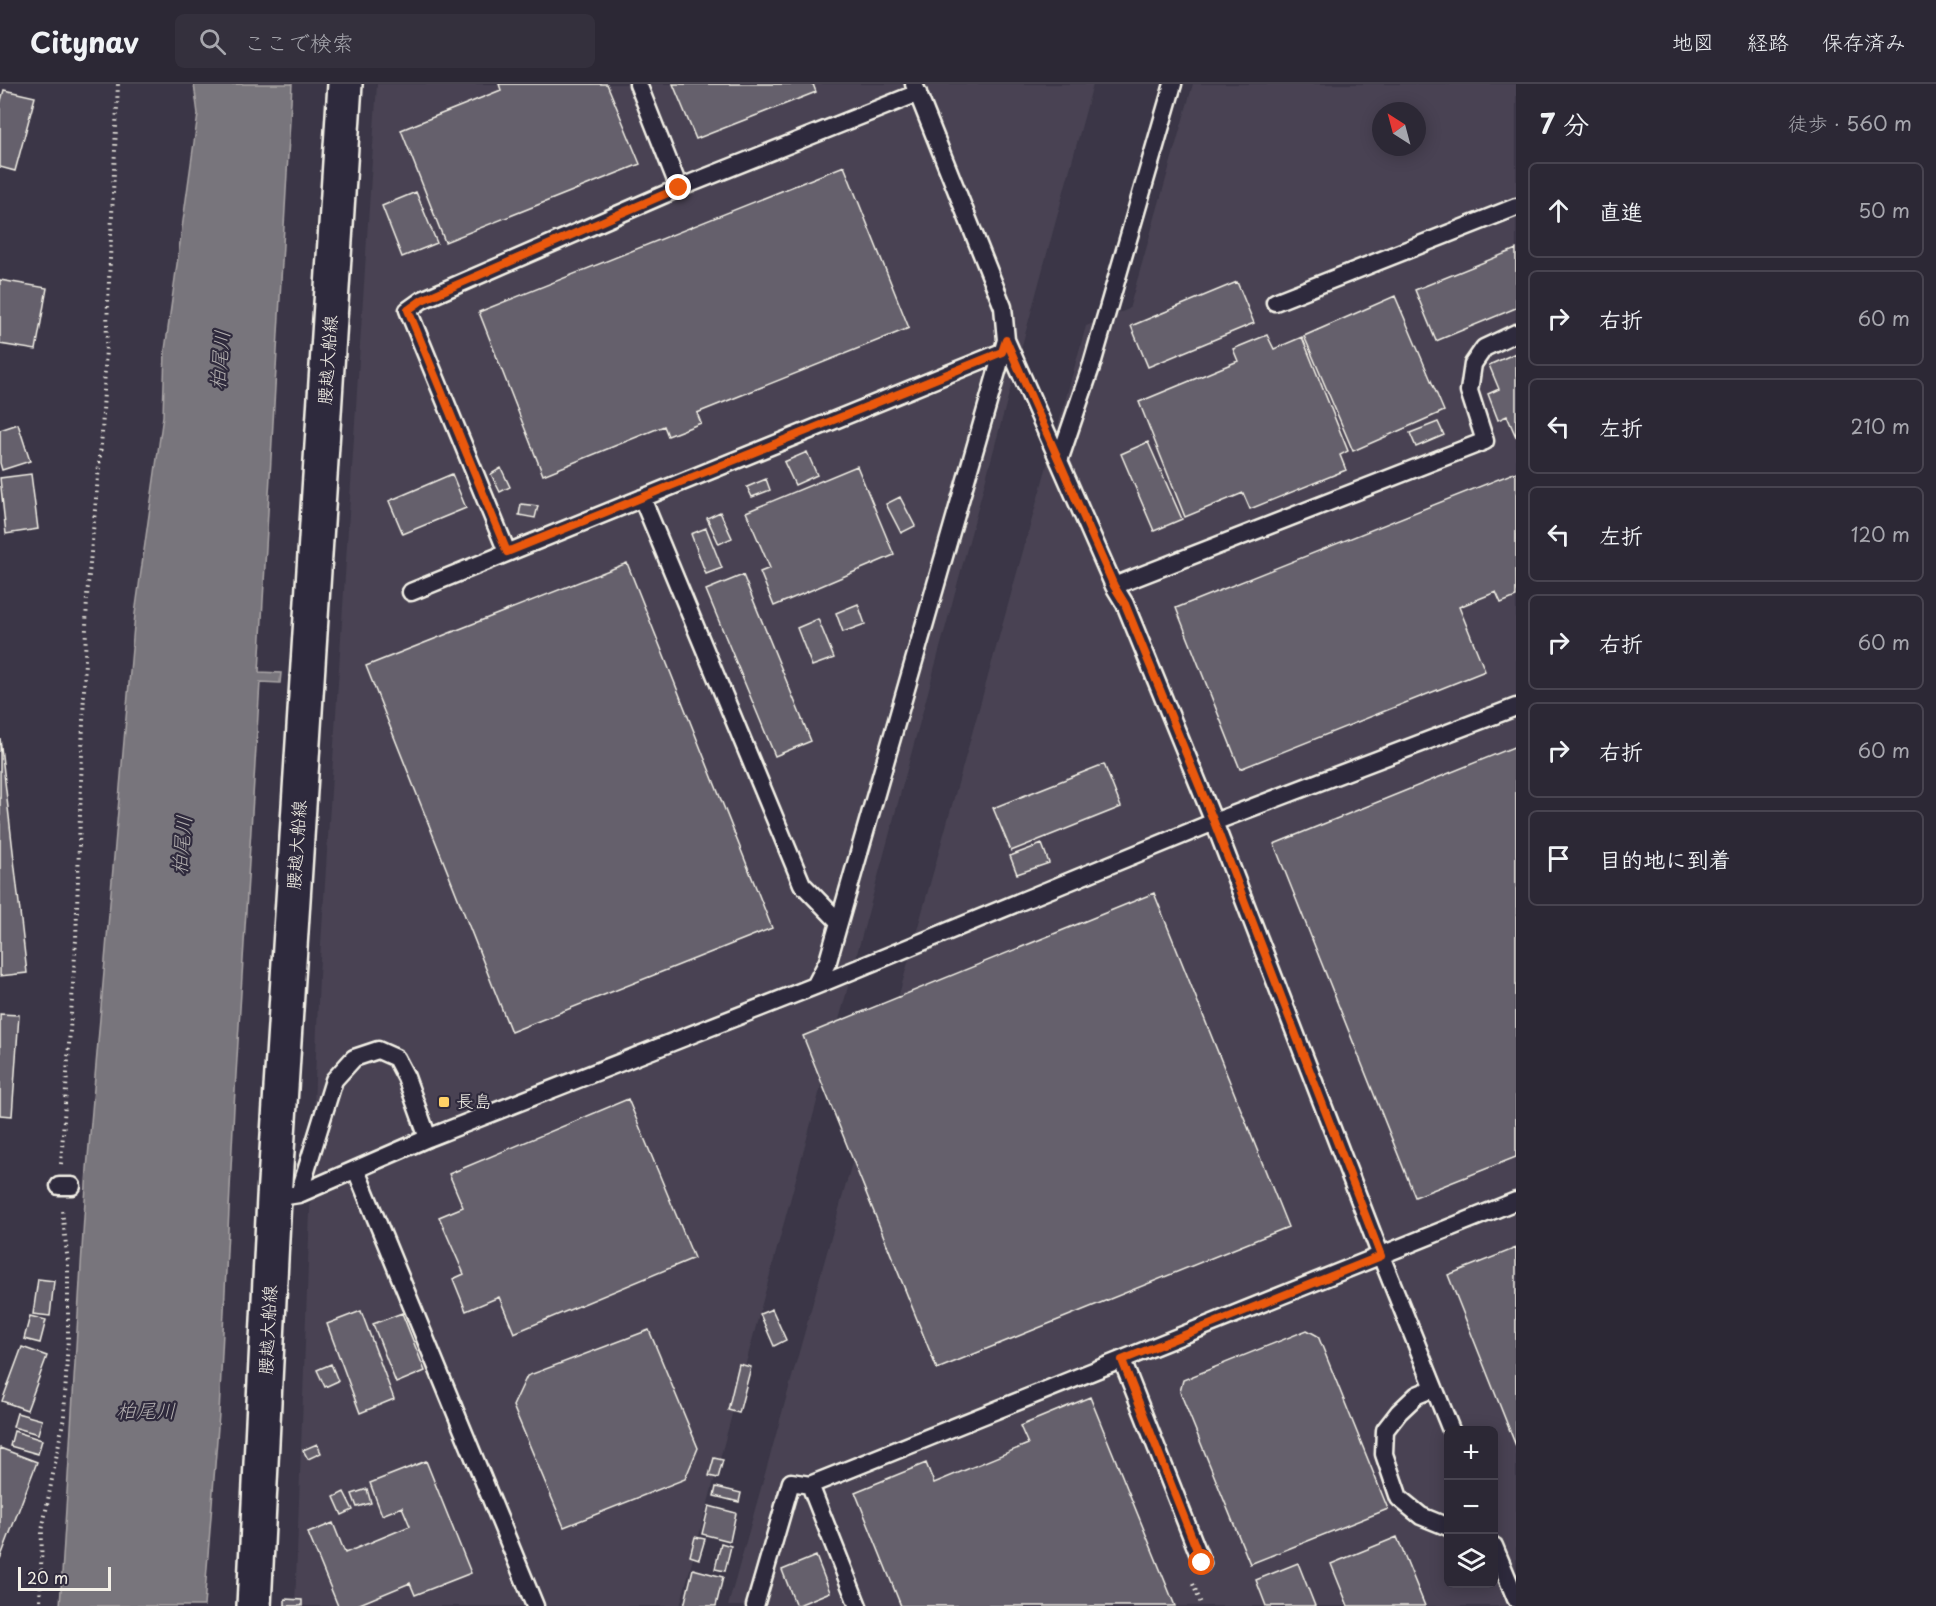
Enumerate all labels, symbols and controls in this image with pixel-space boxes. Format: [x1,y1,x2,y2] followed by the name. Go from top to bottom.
[175,14,595,68] search box
[30,20,139,63] text: Citynav
[196,25,229,58] icon: search
[244,25,354,58] text: ここで検索
[1672,25,1714,57] text: 地図
[1747,25,1789,57] text: 経路
[1822,25,1906,57] text: 保存済み
[1372,102,1426,156] north arrow
[1540,104,1589,143] text: 7 分
[1788,108,1912,138] text: 徒歩 · 560 m
[665,174,691,200] route end
[1542,194,1575,227] icon: ahead
[1599,194,1643,227] text: 直進
[1858,195,1910,225] text: 50 m
[1542,302,1575,335] icon: right
[1599,302,1643,335] text: 右折
[1858,303,1910,333] text: 60 m
[310,314,343,406] street label: 腰越大船線
[201,329,237,391] water label: 柏尾川
[1542,410,1575,443] icon: left
[1599,410,1643,443] text: 左折
[1851,411,1910,441] text: 210 m
[1542,518,1575,551] icon: left
[1599,518,1643,551] text: 左折
[1851,519,1910,549] text: 120 m
[1542,626,1575,659] icon: right
[1599,626,1643,659] text: 右折
[1858,627,1910,657] text: 60 m
[1542,734,1575,767] icon: right
[1599,734,1643,767] text: 右折
[1858,735,1910,765] text: 60 m
[279,799,312,891] street label: 腰越大船線
[163,814,199,876] water label: 柏尾川
[1542,842,1575,875] icon: arrive
[1599,842,1731,875] text: 目的地に到着
[456,1087,492,1114] place label: 長島
[437,1095,451,1109] marker: 長島
[251,1284,282,1376] street label: 腰越大船線
[116,1395,176,1425] water label: 柏尾川
[1444,1426,1498,1588] map controls
[1444,1426,1498,1480] button: +
[1444,1480,1498,1534] button: −
[1444,1534,1498,1588] button: layers
[1188,1549,1214,1575] route start
[18,1564,111,1592] scale bar
[27,1565,68,1589] text: 20 m

